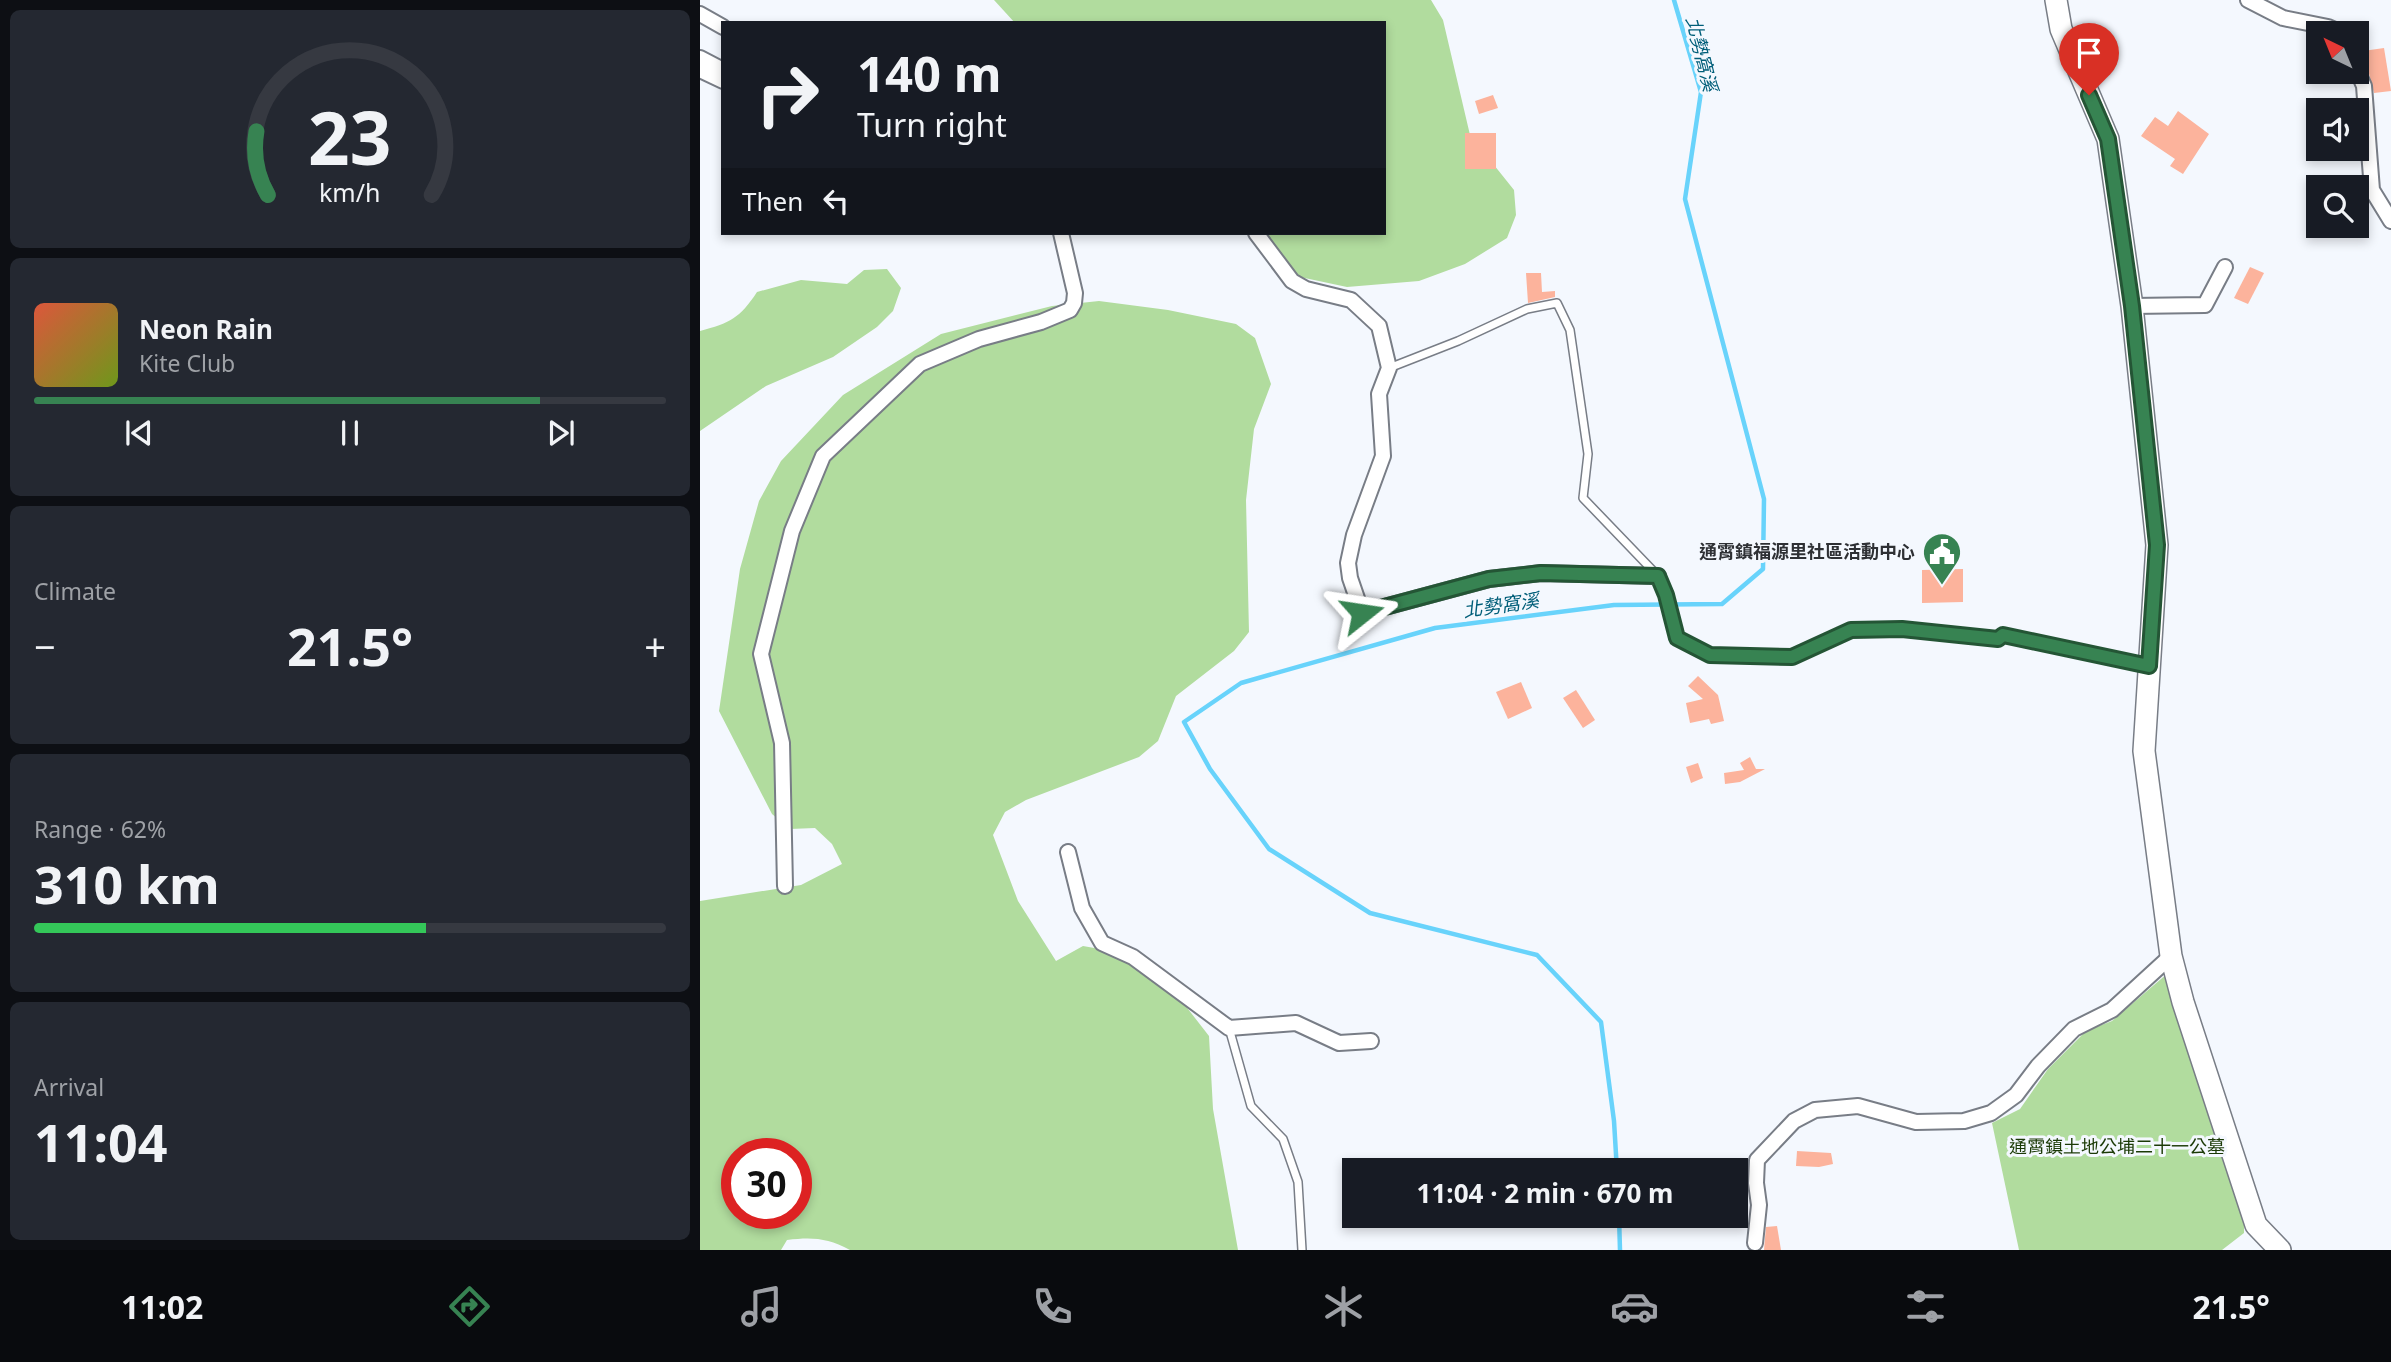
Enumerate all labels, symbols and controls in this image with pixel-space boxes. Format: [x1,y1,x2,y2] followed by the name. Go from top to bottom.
[1680,14,1725,97] water label: 北勢窩溪
[2306,21,2370,84] north arrow
[2306,21,2369,238] map controls
[2059,23,2119,95] pin
[2070,34,2108,72] icon: arrive
[857,40,1002,106] text: 140 m
[742,49,833,140] icon: right
[308,87,392,186] text: 23
[2306,98,2369,161] button: sound
[857,103,1007,146] text: Turn right
[319,175,381,209] text: km/h
[2306,175,2369,238] button: search
[817,182,855,220] icon: left
[742,183,803,219] text: Then
[139,311,273,347] text: Neon Rain
[139,347,235,379] text: Kite Club
[120,414,158,452] icon: previous
[331,414,369,452] icon: pause
[542,414,580,452] icon: next
[1921,531,1963,586] public building icon: 通霄鎮福源里社區活動中心
[1699,539,1915,563] place label: 通霄鎮福源里社區活動中心
[34,575,116,607] text: Climate
[1325,576,1399,650] position arrow
[1462,586,1543,623] water label: 北勢窩溪
[287,610,413,681] text: 21.5°
[34,620,56,672] text: −
[644,620,666,672] text: +
[34,813,166,845] text: Range · 62%
[34,848,220,919] text: 310 km
[34,1071,104,1103] text: Arrival
[34,1106,168,1177] text: 11:04
[2009,1134,2225,1158] park label: 通霄鎮土地公埔二十一公墓
[721,1138,812,1229] speed limit sign: 30
[1417,1175,1673,1211] text: 11:04 · 2 min · 670 m
[445,1282,494,1331] icon: directions
[737,1282,786,1331] icon: music
[1028,1282,1077,1331] icon: phone
[1319,1282,1368,1331] icon: climate
[1610,1282,1659,1331] icon: car
[1901,1282,1950,1331] icon: filters
[121,1285,203,1328] text: 11:02
[2192,1285,2270,1328] text: 21.5°

